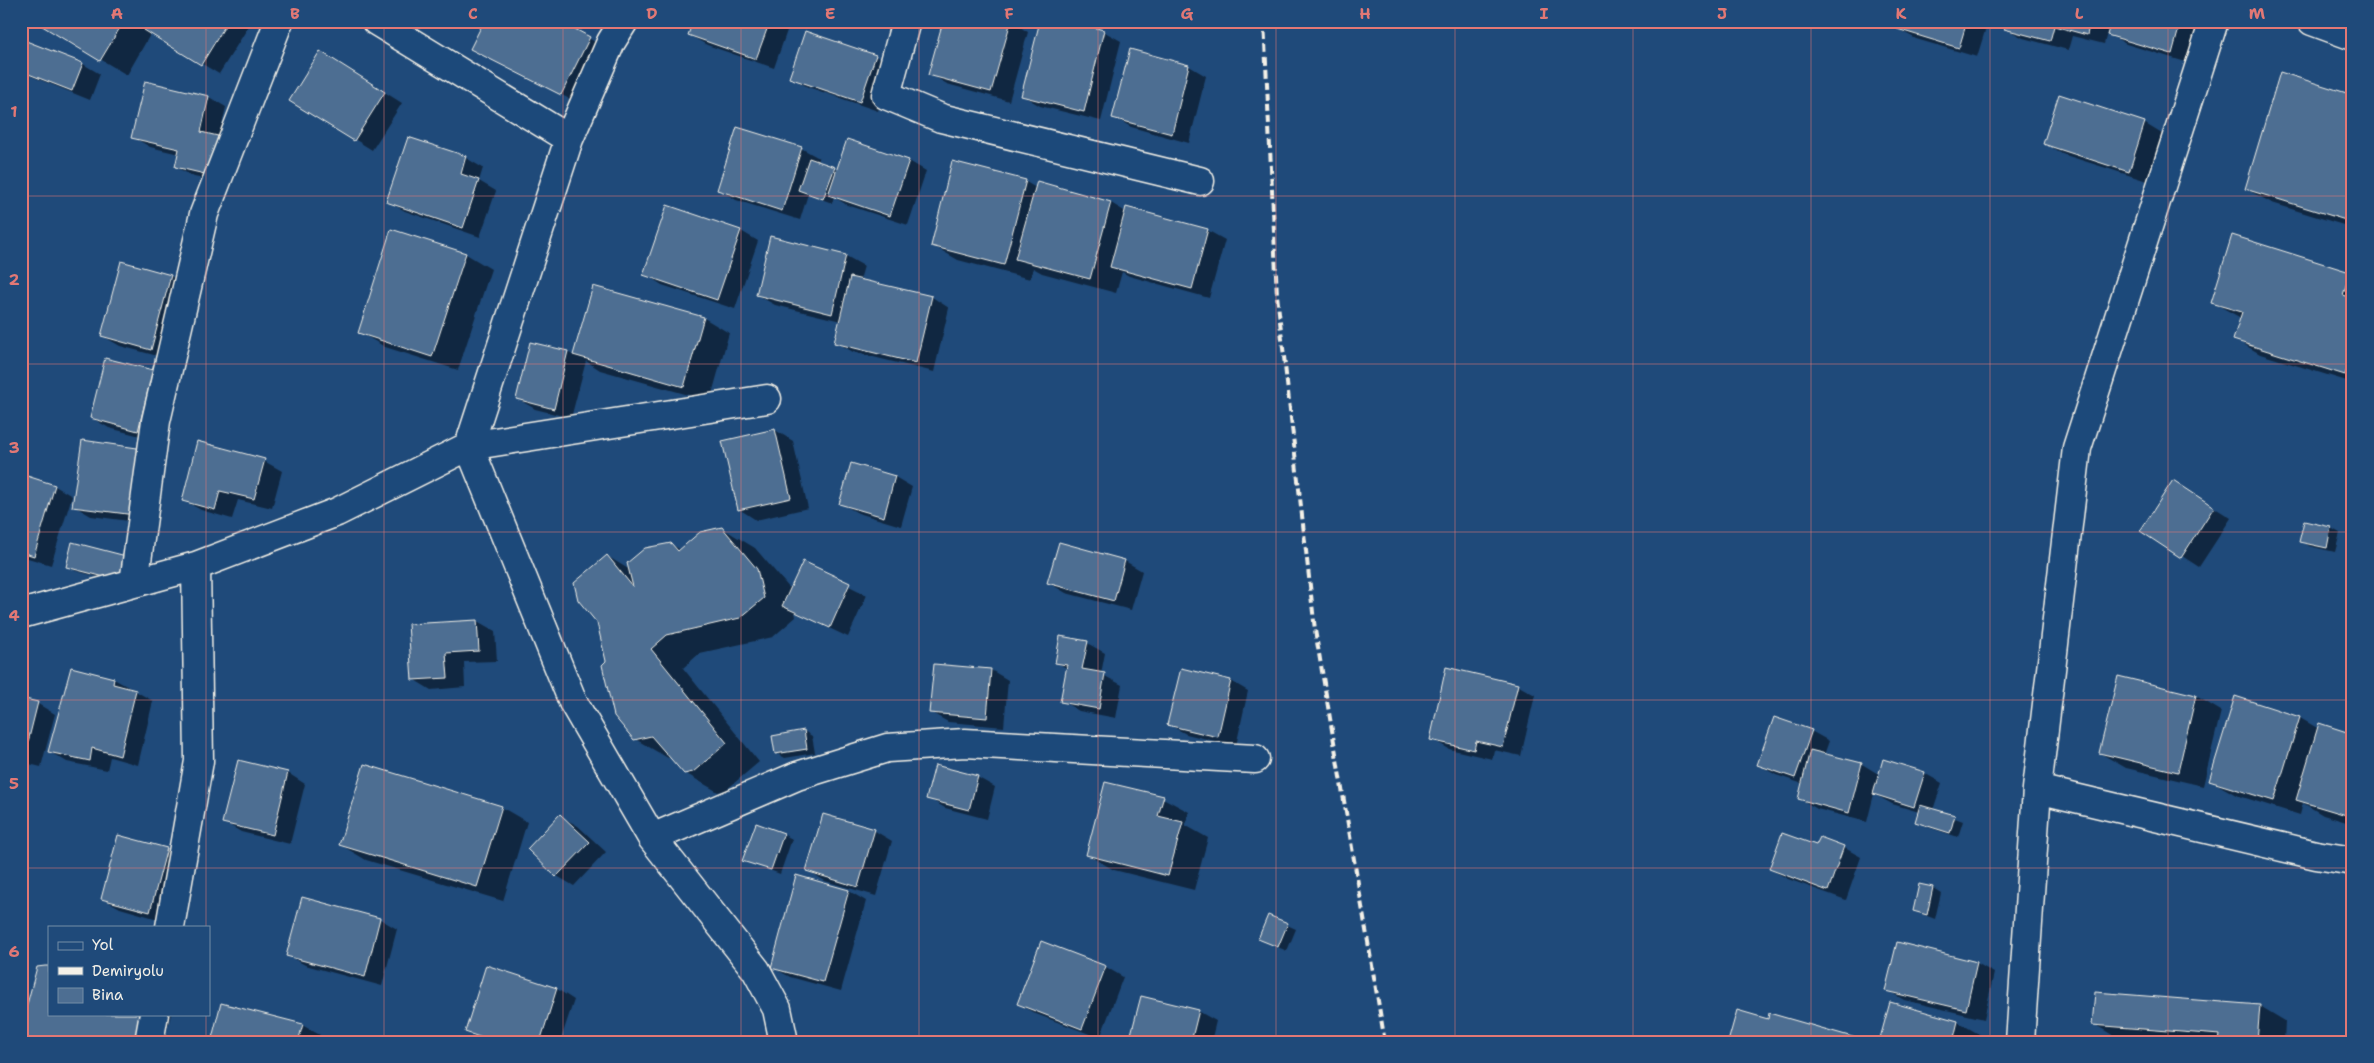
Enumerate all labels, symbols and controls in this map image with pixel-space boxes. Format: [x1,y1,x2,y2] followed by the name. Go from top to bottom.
[111,3,123,24] text: A
[290,3,300,24] text: B
[468,3,478,24] text: C
[646,3,658,24] text: D
[825,3,835,24] text: E
[1004,3,1014,24] text: F
[1181,3,1194,24] text: G
[1359,3,1371,24] text: H
[1540,3,1549,24] text: I
[1717,3,1727,24] text: J
[1896,3,1907,24] text: K
[2075,3,2084,24] text: L
[2249,3,2266,24] text: M
[10,101,18,122] text: 1
[8,269,20,290] text: 2
[8,437,20,458] text: 3
[8,605,20,626] text: 4
[9,773,19,794] text: 5
[48,926,210,1016] legend
[92,935,114,955] text: Yol
[8,941,20,962] text: 6
[92,961,164,981] text: Demiryolu
[92,985,124,1005] text: Bina

